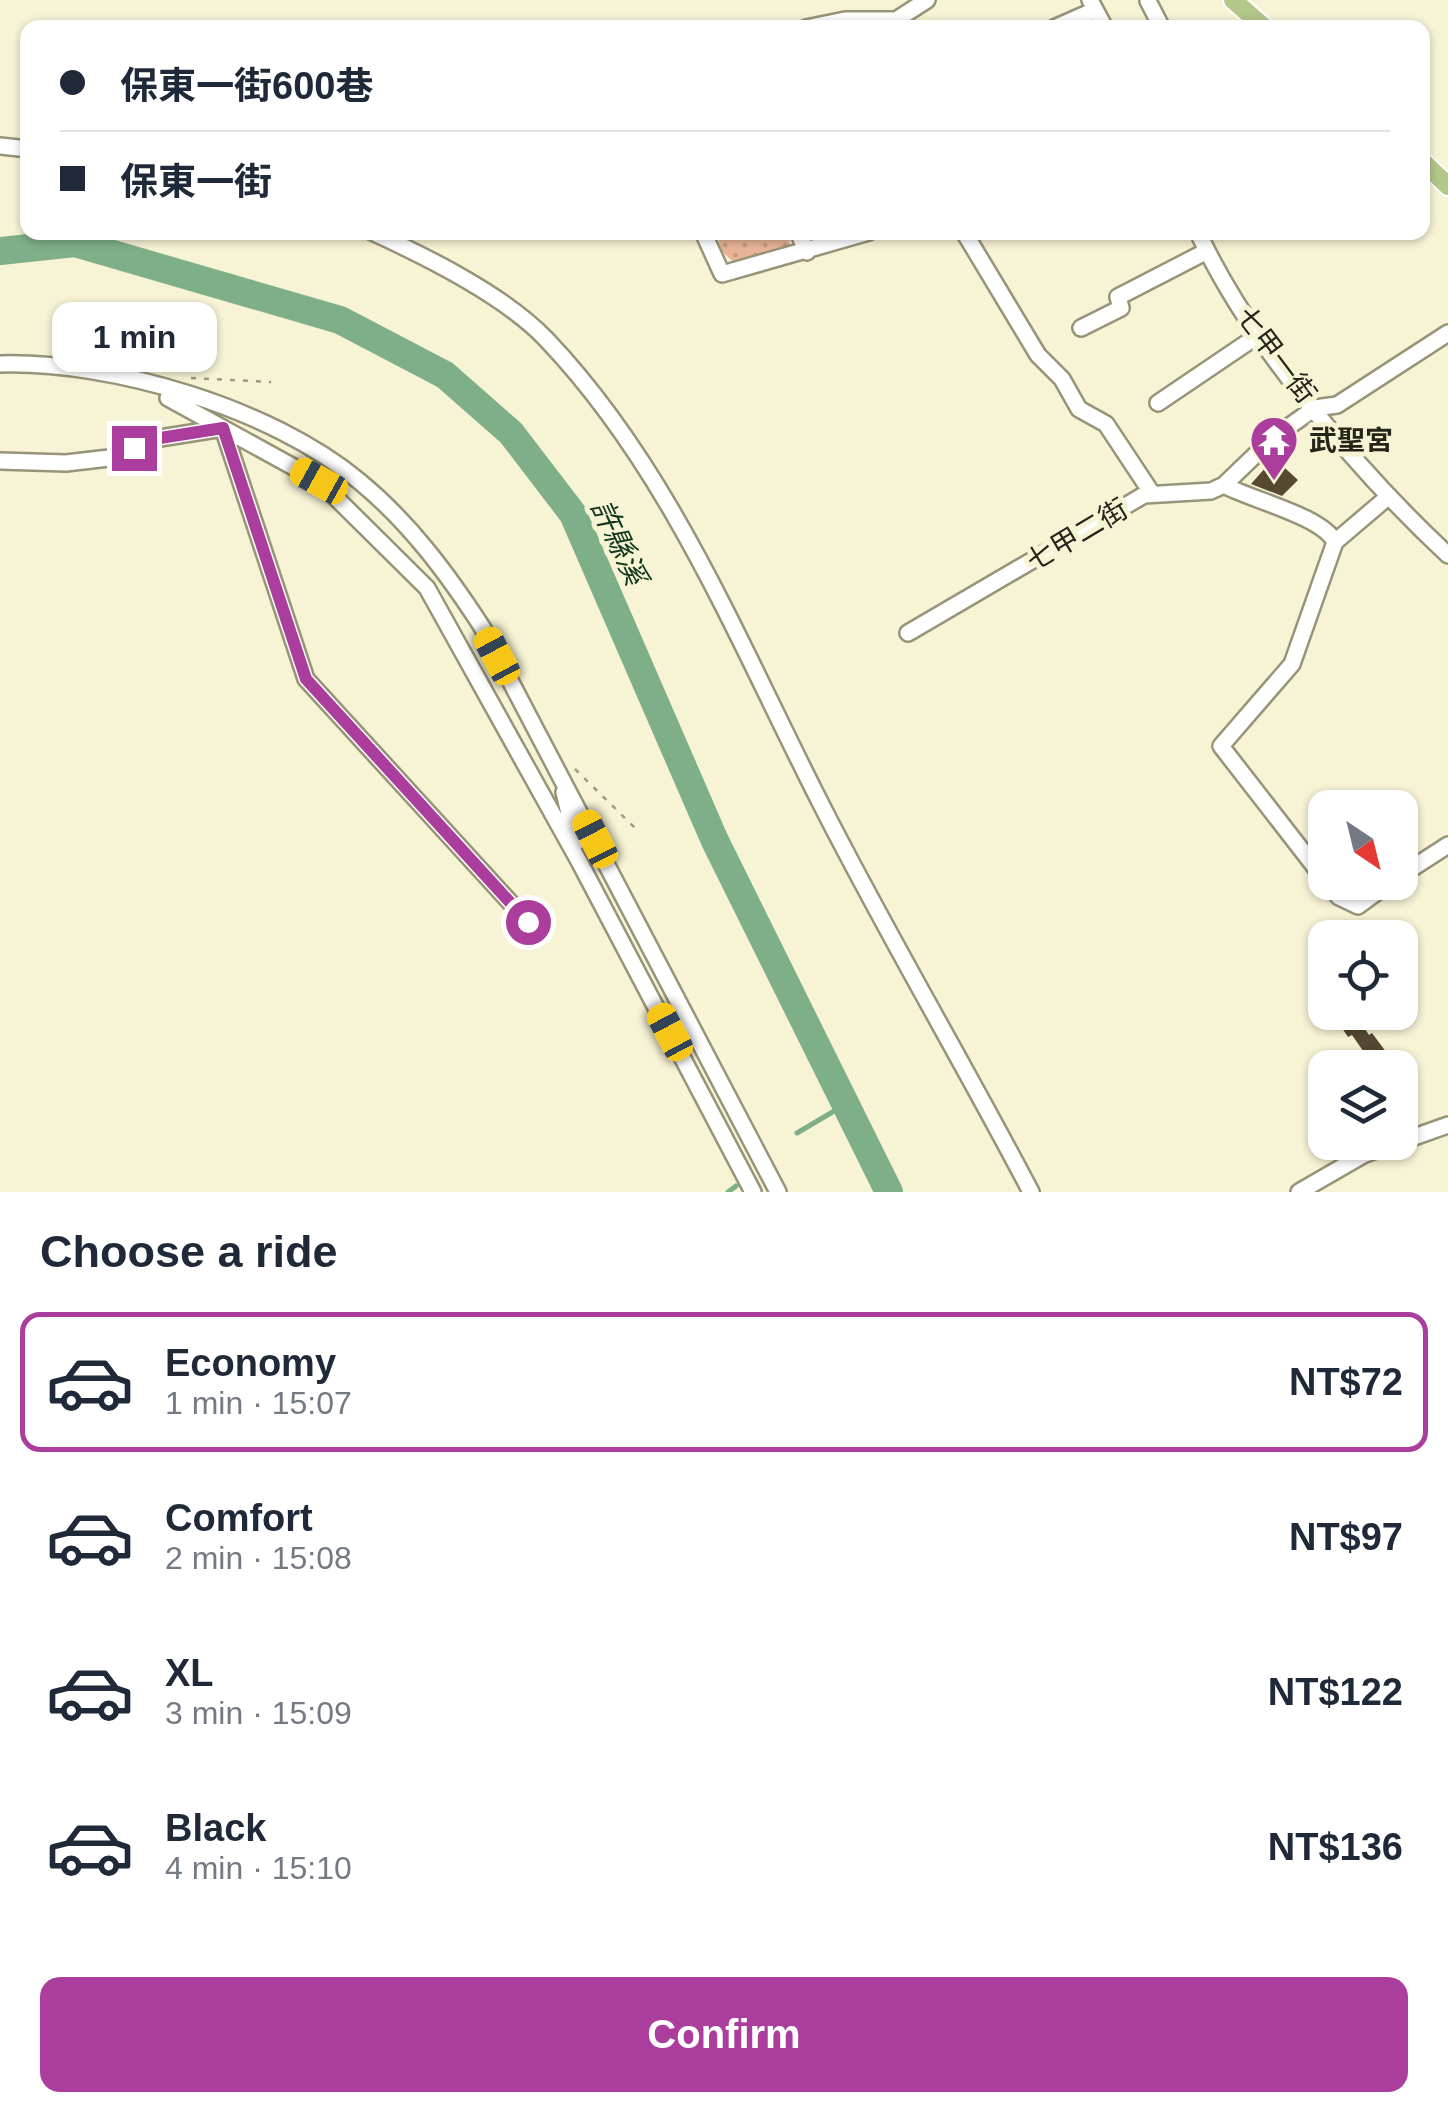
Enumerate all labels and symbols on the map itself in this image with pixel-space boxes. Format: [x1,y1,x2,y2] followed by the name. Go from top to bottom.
[1230,301,1322,409] street label: 七甲一街
[52,303,216,373] callout: 1 min
[1248,414,1300,482] temple icon: 武聖宮
[1309,425,1393,456] place label: 武聖宮
[112,426,157,471] route end
[285,453,353,509] car
[1021,493,1133,577] street label: 七甲二街
[585,494,655,593] water label: 許縣溪
[470,622,524,690] car
[1308,790,1418,900] north arrow
[568,805,622,873] car
[506,900,551,945] route start
[643,998,697,1066] car

